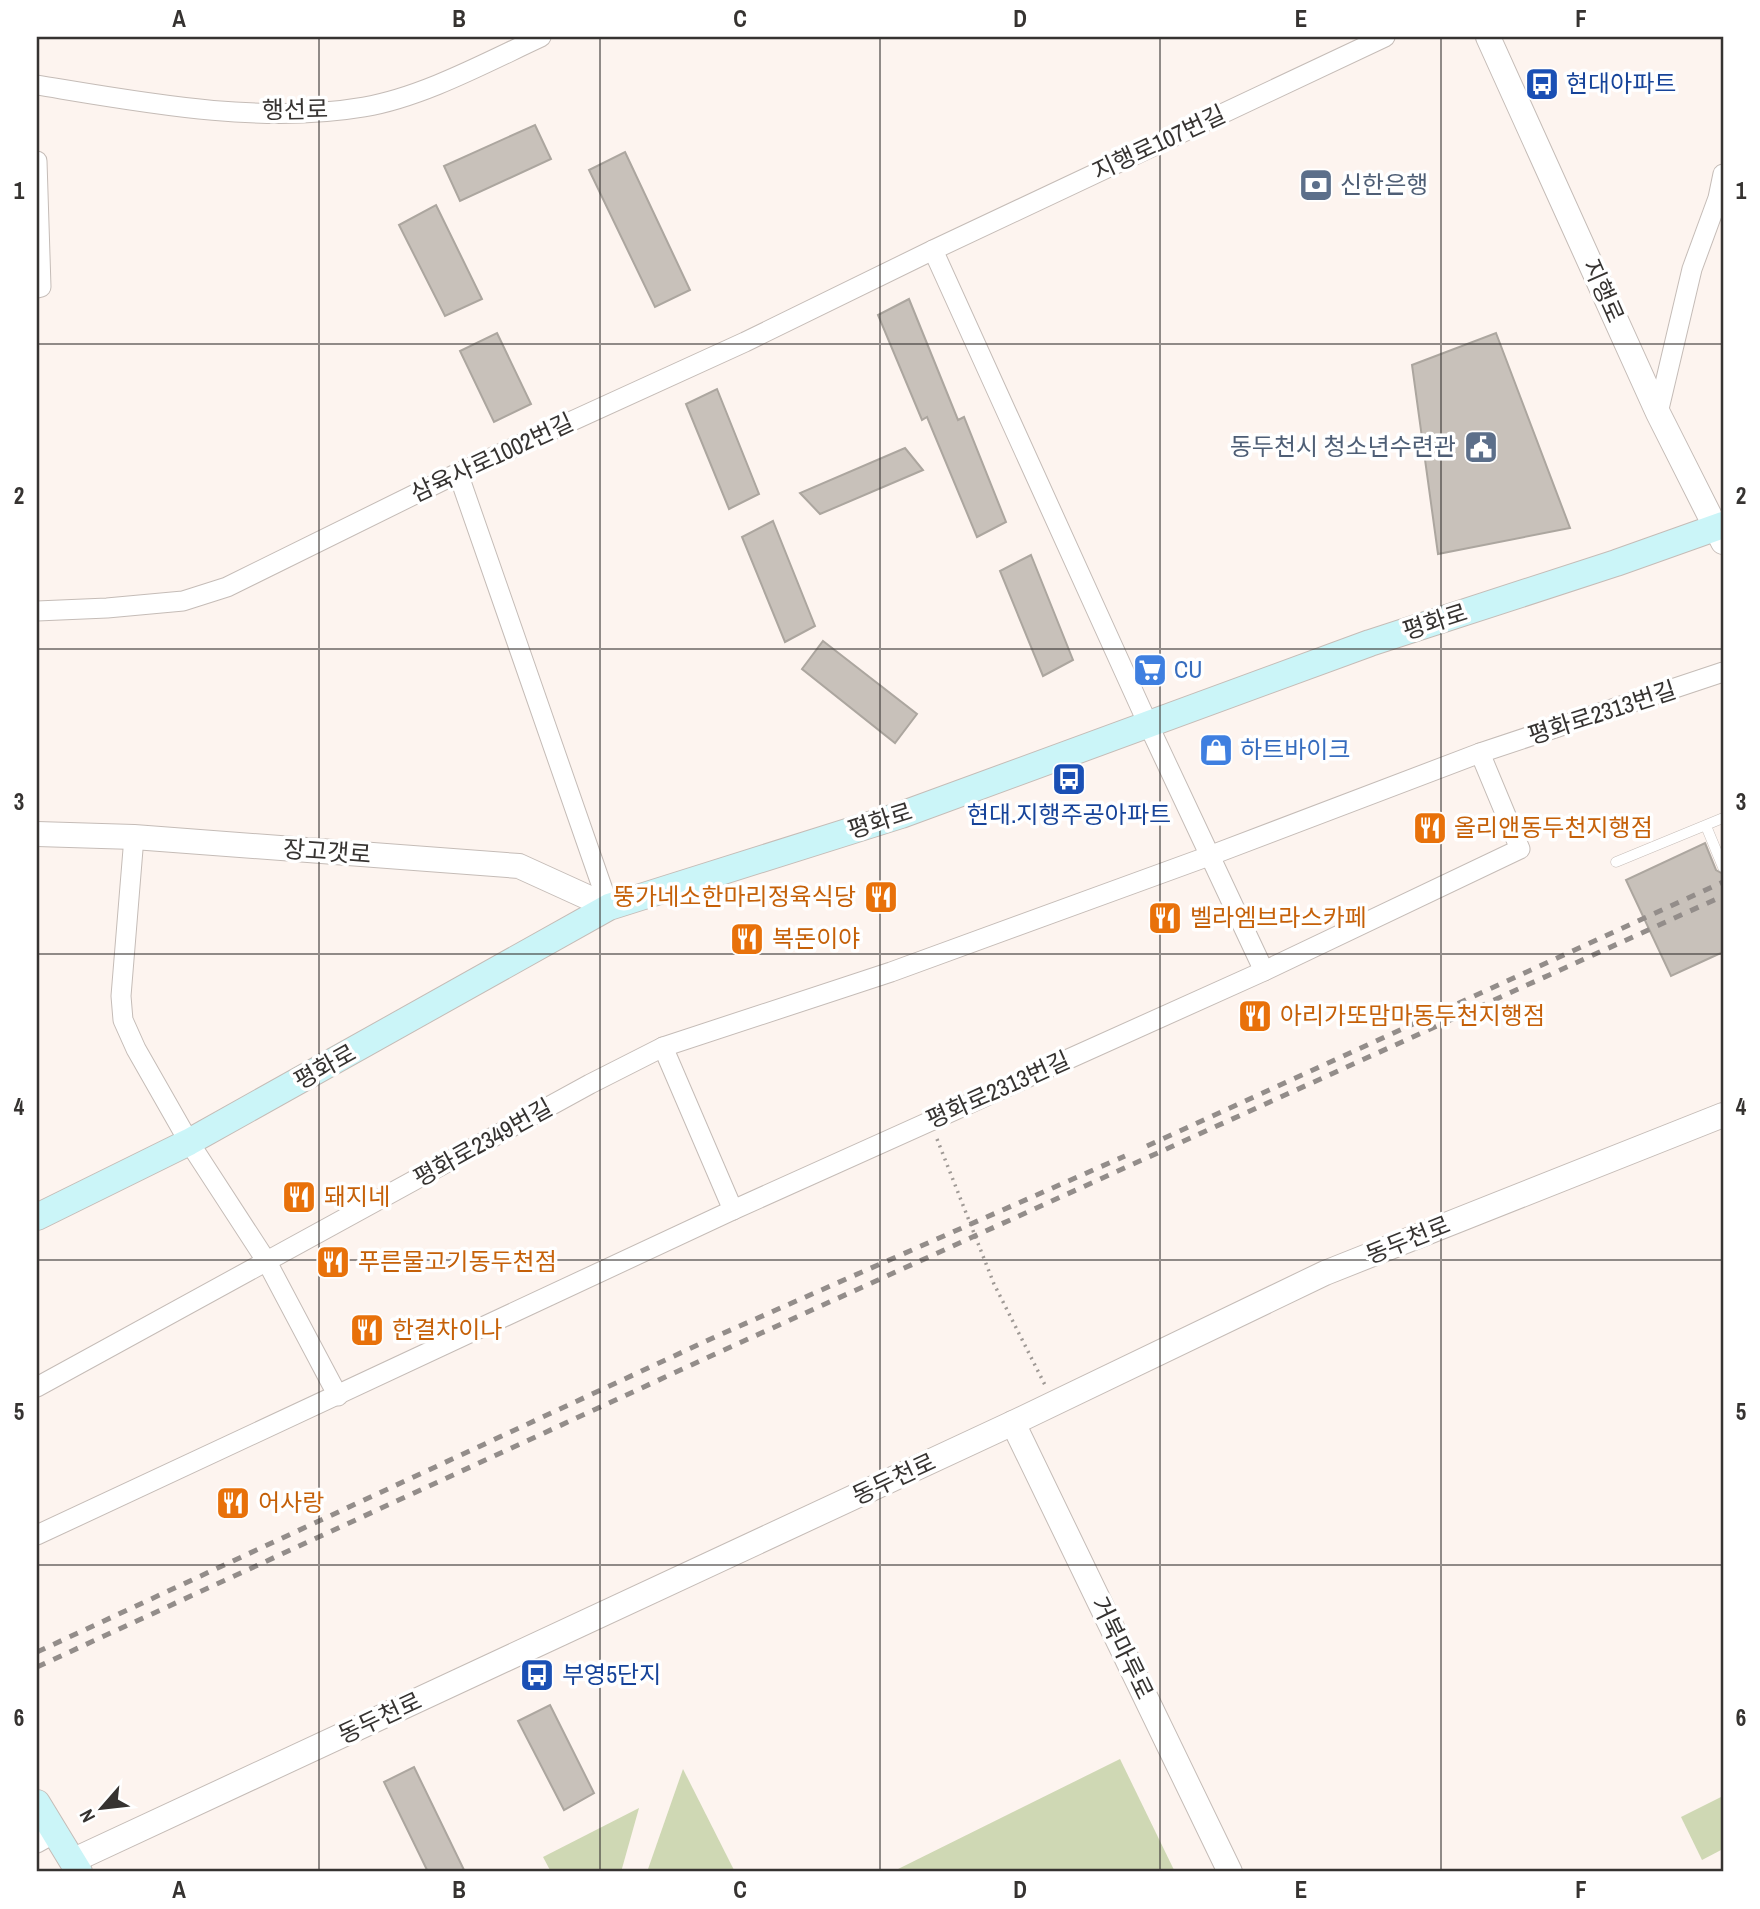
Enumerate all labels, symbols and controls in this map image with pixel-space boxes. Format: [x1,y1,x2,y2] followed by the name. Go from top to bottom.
[172,3,186,34] text: A
[452,3,466,34] text: B
[733,3,747,34] text: C
[1013,3,1027,34] text: D
[1295,3,1307,34] text: E
[1575,3,1587,34] text: F
[1523,65,1561,103] bus stop icon: 현대아파트
[1566,67,1676,99] place label: 현대아파트
[262,92,328,126] street label: 행선로
[1087,97,1230,187] street label: 지행로107번길
[1297,166,1335,204] bank icon: 신한은행
[1340,168,1428,200] place label: 신한은행
[14,175,25,206] text: 1
[1736,175,1747,206] text: 1
[1576,254,1632,327] street label: 지행로
[405,405,578,509] street label: 삼육사로1002번길
[1462,428,1500,466] public building icon: 동두천시 청소년수련관
[1230,430,1456,462] place label: 동두천시 청소년수련관
[14,480,24,511] text: 2
[1736,480,1746,511] text: 2
[1398,596,1471,647] street label: 평화로
[1131,651,1169,689] supermarket icon: CU
[1174,653,1202,685] place label: CU
[1523,673,1680,751] street label: 평화로2313번길
[1197,731,1235,769] shop icon: 하트바이크
[1240,733,1350,765] place label: 하트바이크
[1050,760,1088,798] bus stop icon: 현대.지행주공아파트
[14,786,24,817] text: 3
[1736,786,1746,817] text: 3
[843,795,916,846] street label: 평화로
[967,798,1171,830] place label: 현대.지행주공아파트
[1411,809,1449,847] restaurant icon: 올리앤동두천지행점
[1454,811,1653,843] place label: 올리앤동두천지행점
[282,832,372,870] street label: 장고갯로
[862,878,900,916] restaurant icon: 뚱가네소한마리정육식당
[613,880,856,912] place label: 뚱가네소한마리정육식당
[1146,899,1184,937] restaurant icon: 벨라엠브라스카페
[1190,901,1367,933] place label: 벨라엠브라스카페
[728,920,766,958] restaurant icon: 복돈이야
[772,922,860,954] place label: 복돈이야
[1236,997,1274,1035] restaurant icon: 아리가또맘마동두천지행점
[1280,999,1545,1031] place label: 아리가또맘마동두천지행점
[288,1036,361,1096] street label: 평화로
[921,1043,1075,1135] street label: 평화로2313번길
[14,1091,25,1122] text: 4
[407,1091,558,1193] street label: 평화로2349번길
[1736,1091,1747,1122] text: 4
[280,1178,318,1216] restaurant icon: 돼지네
[324,1180,390,1212] place label: 돼지네
[1361,1208,1455,1270] street label: 동두천로
[314,1243,352,1281] restaurant icon: 푸른물고기동두천점
[358,1245,557,1277] place label: 푸른물고기동두천점
[348,1311,386,1349] restaurant icon: 한결차이나
[392,1313,502,1345] place label: 한결차이나
[14,1396,24,1427] text: 5
[1736,1396,1746,1427] text: 5
[847,1445,940,1511] street label: 동두천로
[214,1484,252,1522] restaurant icon: 어사랑
[258,1486,324,1518] place label: 어사랑
[1084,1591,1161,1704] street label: 거북마루로
[518,1656,556,1694] bus stop icon: 부영5단지
[562,1658,661,1690] place label: 부영5단지
[333,1684,426,1750] street label: 동두천로
[14,1702,24,1733] text: 6
[1736,1702,1746,1733] text: 6
[66,1772,136,1842] north arrow
[73,1805,101,1827] text: N
[172,1874,186,1905] text: A
[452,1874,466,1905] text: B
[733,1874,747,1905] text: C
[1013,1874,1027,1905] text: D
[1295,1874,1307,1905] text: E
[1575,1874,1587,1905] text: F

